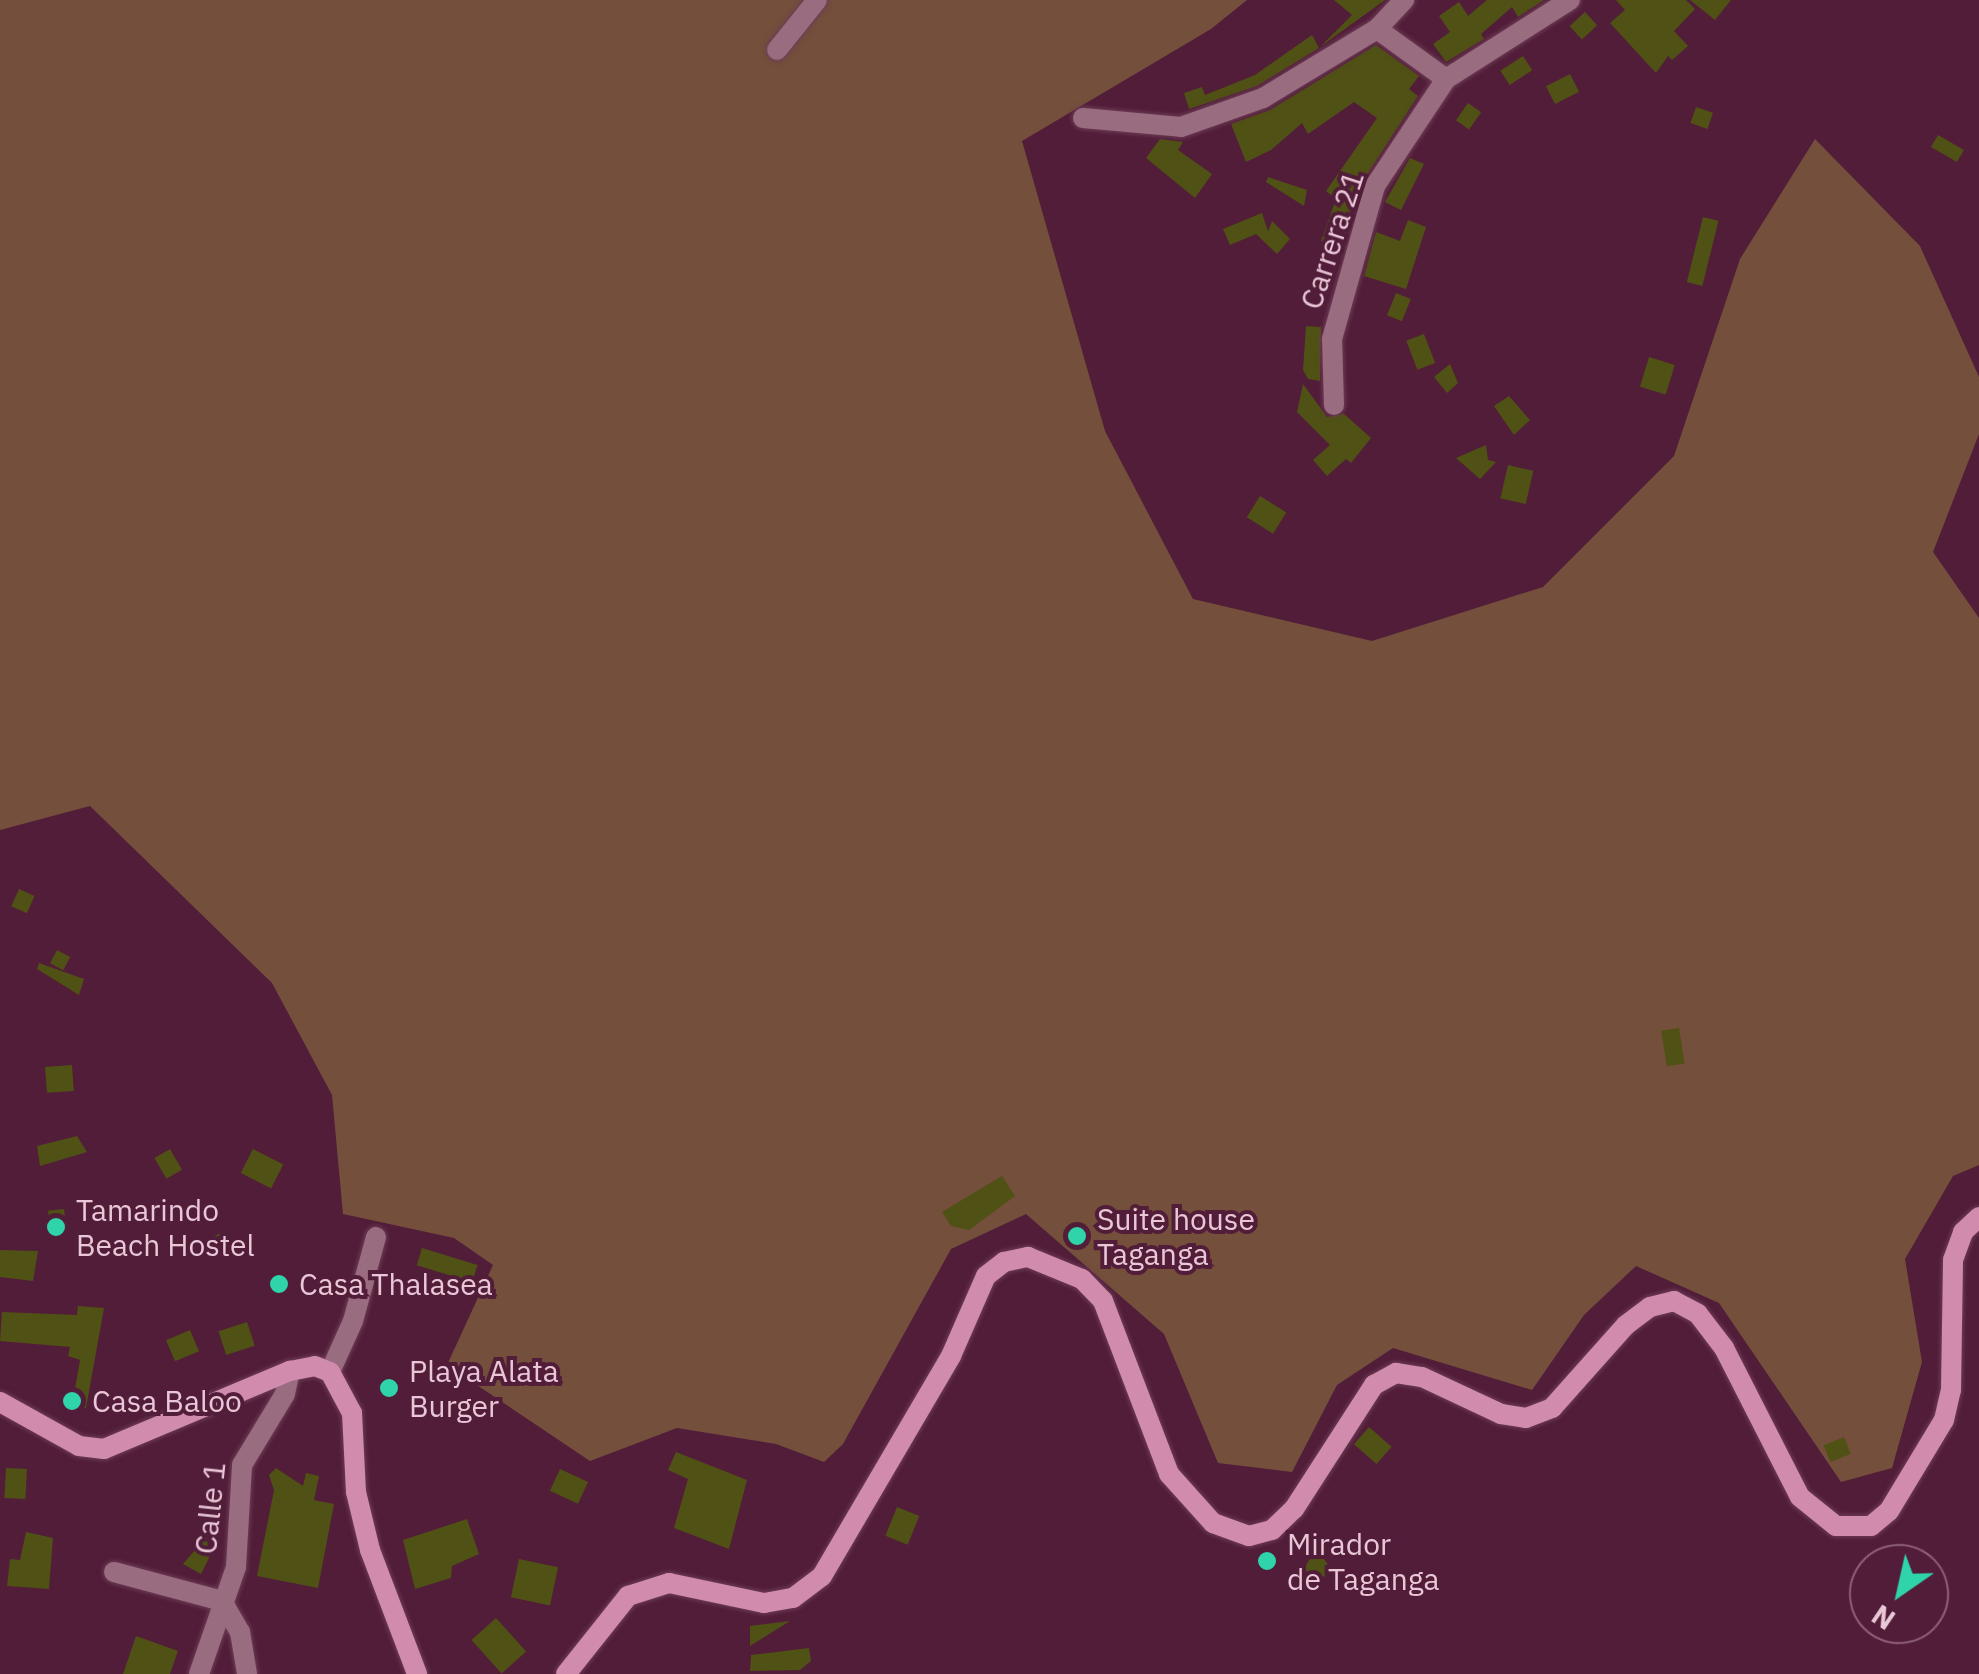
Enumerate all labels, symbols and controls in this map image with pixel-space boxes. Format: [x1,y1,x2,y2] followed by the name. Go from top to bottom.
[1293,166,1371,314] street label: Carrera 21
[76,1192,255,1262] place label: Tamarindo Beach Hostel
[1097,1201,1255,1272] place label: Suite house Taganga
[45,1216,67,1238] marker: Tamarindo Beach Hostel
[1066,1225,1088,1247] marker: Suite house Taganga
[299,1266,493,1302] place label: Casa Thalasea
[268,1273,290,1295] marker: Casa Thalasea
[409,1353,559,1424] place label: Playa Alata Burger
[378,1377,400,1399] marker: Playa Alata Burger
[92,1383,242,1419] place label: Casa Baloo
[61,1390,83,1412] marker: Casa Baloo
[187,1460,233,1556] street label: Calle 1
[1287,1526,1440,1596] place label: Mirador de Taganga
[1849,1544,1949,1644] north arrow
[1256,1550,1278,1572] marker: Mirador de Taganga
[1864,1597,1902,1639] text: N

